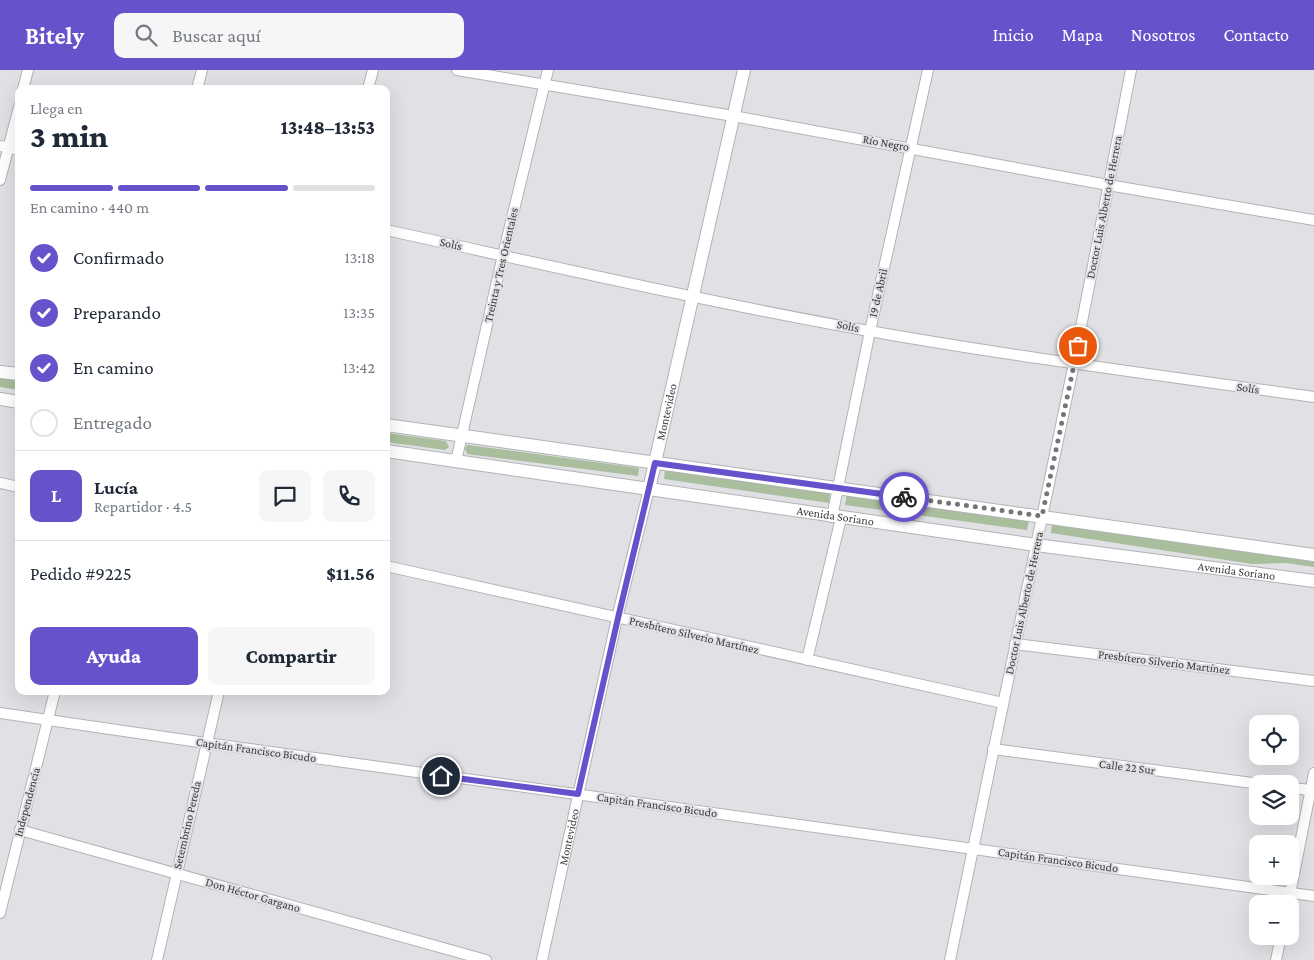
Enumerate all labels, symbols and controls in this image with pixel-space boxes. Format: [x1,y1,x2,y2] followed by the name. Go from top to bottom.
[114,13,464,58] search box
[132,21,160,49] icon: search
[25,22,84,49] text: Bitely
[172,25,261,46] text: Buscar aquí
[993,25,1034,45] text: Inicio
[1062,25,1103,45] text: Mapa
[1131,25,1195,45] text: Nosotros
[1223,25,1289,45] text: Contacto
[30,100,83,117] text: Llega en
[281,117,375,138] text: 13:48–13:53
[30,118,108,154] text: 3 min
[862,132,910,154] street label: Río Negro
[1083,134,1125,280] street label: Doctor Luis Alberto de Herrera
[30,199,149,216] text: En camino · 440 m
[481,206,521,324] street label: Treinta y Tres Orientales
[439,235,464,253] street label: Solís
[30,244,58,272] icon: check
[73,247,164,268] text: Confirmado
[345,249,375,266] text: 13:18
[866,267,890,319] street label: 19 de Abril
[30,299,58,327] icon: check
[73,302,161,323] text: Preparando
[343,304,375,321] text: 13:35
[836,317,861,335] street label: Solís
[1057,325,1099,367] pin
[1064,332,1092,360] icon: bag
[30,354,58,382] icon: check
[73,357,154,378] text: En camino
[343,359,375,376] text: 13:42
[1236,379,1260,397] street label: Solís
[653,382,680,442] street label: Montevideo
[73,412,152,433] text: Entregado
[259,470,311,522] button: chat
[323,470,375,522] button: phone
[879,472,929,522] courier
[94,477,138,498] text: Lucía
[890,483,918,511] icon: bike
[51,485,61,506] text: L
[94,498,192,515] text: Repartidor · 4.5
[796,503,875,528] street label: Avenida Soriano
[1002,530,1046,676] street label: Doctor Luis Alberto de Herrera
[1197,559,1276,583] street label: Avenida Soriano
[30,563,132,584] text: Pedido #9225
[326,563,375,584] text: $11.56
[628,613,760,657] street label: Presbítero Silverio Martínez
[30,627,198,685] button: Ayuda
[208,627,375,685] button: Compartir
[1097,647,1231,677] street label: Presbítero Silverio Martínez
[1249,715,1299,945] map controls
[1249,715,1299,765] button: locate
[195,735,317,765] street label: Capitán Francisco Bicudo
[420,755,462,797] pin
[1098,757,1157,777] street label: Calle 22 Sur
[427,762,455,790] icon: home
[11,765,43,838] street label: Independencia
[1249,775,1299,825] button: layers
[170,779,204,870] street label: Setembrino Pereda
[596,790,718,820] street label: Capitán Francisco Bicudo
[556,807,582,867] street label: Montevideo
[1249,835,1299,885] button: +
[997,845,1119,875] street label: Capitán Francisco Bicudo
[204,875,302,915] street label: Don Héctor Gargano
[1249,895,1299,945] button: −

